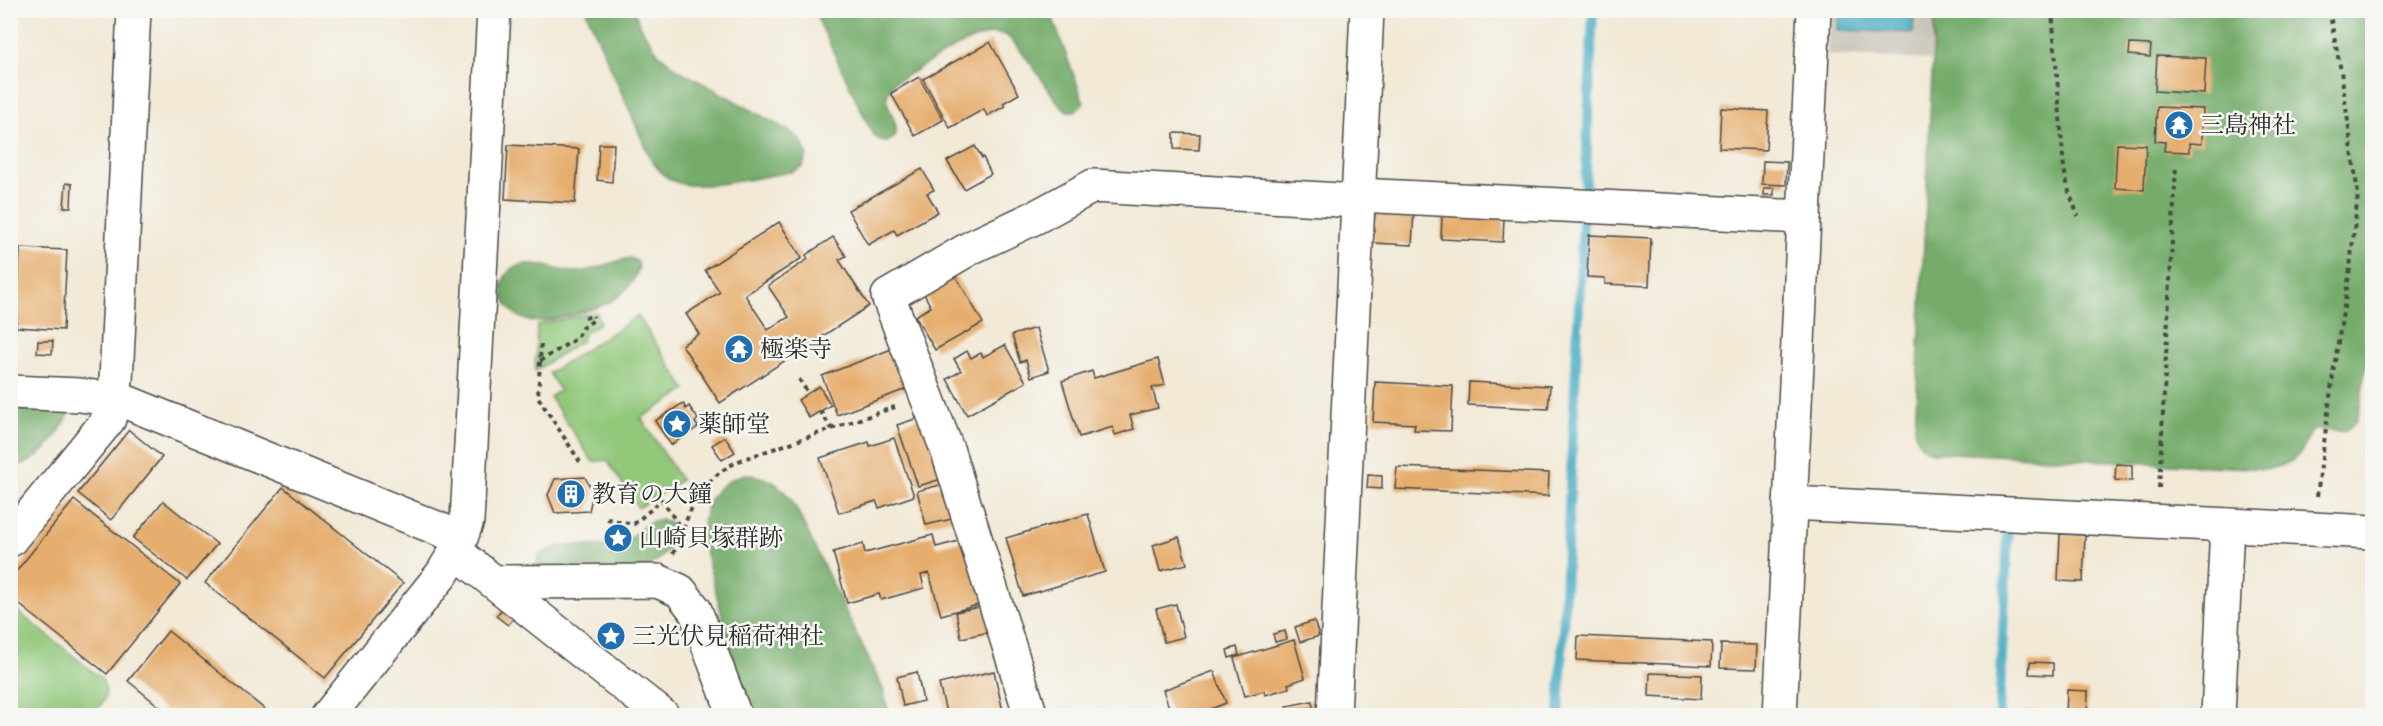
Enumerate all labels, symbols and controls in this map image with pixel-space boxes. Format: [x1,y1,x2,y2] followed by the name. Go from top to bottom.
[2163,109,2195,141] temple icon: 三島神社
[2200,110,2296,140] place label: 三島神社
[723,333,755,365] temple icon: 極楽寺
[760,334,832,364] place label: 極楽寺
[661,408,693,440] place icon: 薬師堂
[698,409,770,439] place label: 薬師堂
[555,478,587,510] building icon: 教育の大鐘
[592,479,712,509] place label: 教育の大鐘
[602,522,634,554] place icon: 山崎貝塚群跡
[639,523,783,553] place label: 山崎貝塚群跡
[595,620,627,652] place icon: 三光伏見稲荷神社
[632,621,824,651] place label: 三光伏見稲荷神社

